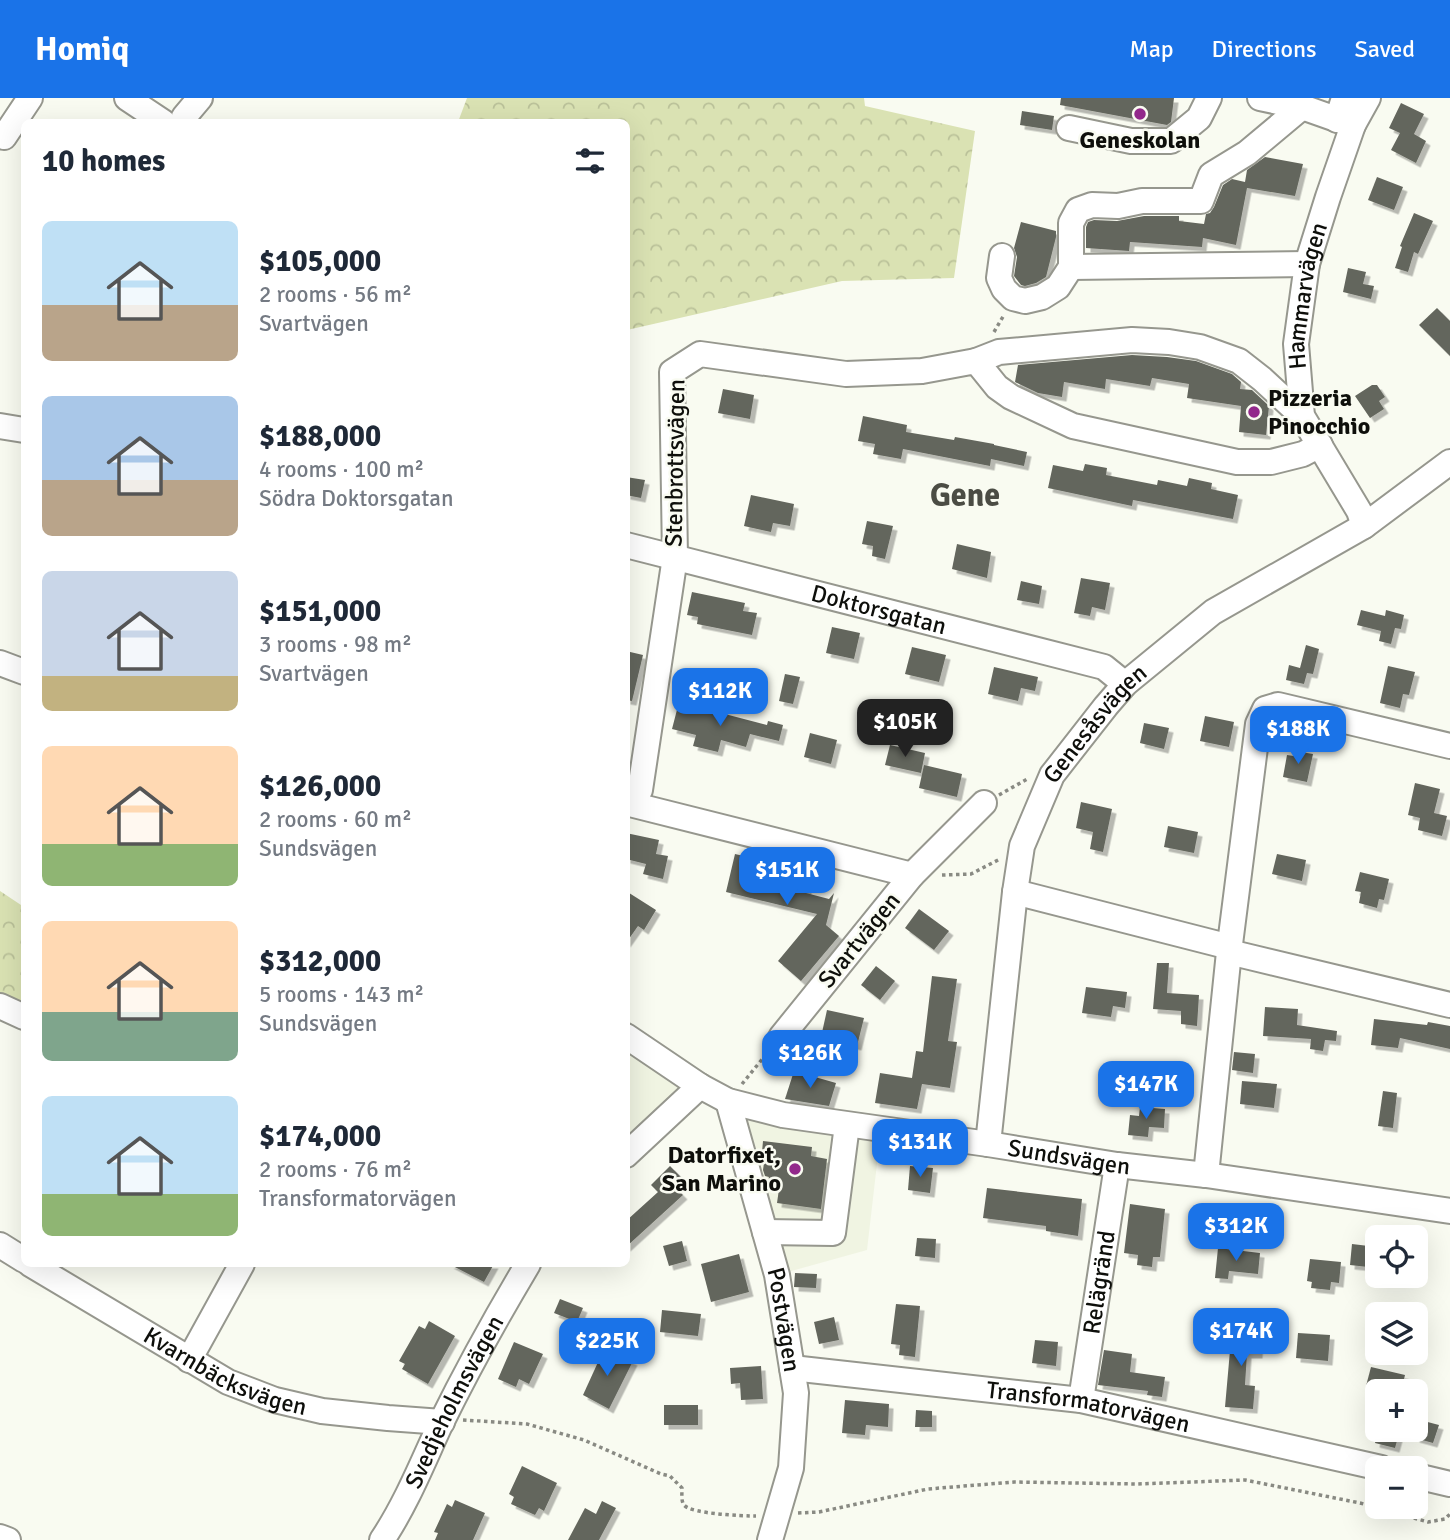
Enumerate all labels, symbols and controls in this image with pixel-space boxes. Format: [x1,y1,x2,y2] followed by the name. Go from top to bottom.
[35,29,129,70] text: Homiq
[1129,34,1174,64] text: Map
[1212,34,1317,64] text: Directions
[1355,34,1415,64] text: Saved
[1132,106,1148,122] marker: Geneskolan
[1079,125,1201,155] place label: Geneskolan
[571,142,609,180] icon: filters
[42,143,165,180] text: 10 homes
[1281,219,1334,371] street label: Hammarvägen
[259,243,381,280] text: $105,000
[98,249,182,333] icon: home
[259,280,412,309] text: 2 rooms · 56 m²
[259,309,369,338] text: Svartvägen
[659,379,691,547] street label: Stenbrottsvägen
[1268,383,1370,441] place label: Pizzeria Pinocchio
[1246,404,1262,420] marker: Pizzeria Pinocchio
[259,418,381,455] text: $188,000
[98,424,182,508] icon: home
[259,455,424,484] text: 4 rooms · 100 m²
[930,476,1000,515] district label: Gene
[259,484,453,513] text: Södra Doktorsgatan
[808,578,950,641] street label: Doktorsgatan
[259,593,381,630] text: $151,000
[98,599,182,683] icon: home
[259,630,412,659] text: 3 rooms · 98 m²
[1036,657,1153,789] street label: Genesåsvägen
[259,659,369,688] text: Svartvägen
[671,668,769,728] pin: $112K
[688,676,752,705] text: $112K
[856,700,954,759] pin: $105K
[1249,706,1347,766] pin: $188K
[873,707,937,736] text: $105K
[1266,714,1330,743] text: $188K
[259,768,381,805] text: $126,000
[98,774,182,858] icon: home
[259,805,412,834] text: 2 rooms · 60 m²
[259,834,377,863] text: Sundsvägen
[738,848,836,907] pin: $151K
[755,855,819,884] text: $151K
[811,886,907,994] street label: Svartvägen
[259,943,381,980] text: $312,000
[98,949,182,1033] icon: home
[259,980,424,1009] text: 5 rooms · 143 m²
[259,1009,377,1038] text: Sundsvägen
[761,1030,859,1090] pin: $126K
[778,1038,842,1067] text: $126K
[1097,1062,1195,1121] pin: $147K
[1114,1069,1178,1098] text: $147K
[259,1118,381,1155] text: $174,000
[871,1119,969,1179] pin: $131K
[98,1124,182,1208] icon: home
[888,1127,952,1156] text: $131K
[1006,1132,1132,1181] street label: Sundsvägen
[662,1140,781,1198] place label: Datorfixet, San Marino
[259,1155,412,1184] text: 2 rooms · 76 m²
[787,1161,803,1177] marker: Datorfixet, San Marino
[259,1184,457,1213] text: Transformatorvägen
[1187,1204,1285,1263] pin: $312K
[1204,1211,1268,1240] text: $312K
[1365,1225,1428,1519] map controls
[1365,1225,1428,1288] button: locate
[1076,1228,1122,1336] street label: Relägränd
[761,1264,807,1374] street label: Postvägen
[1365,1302,1428,1365] button: layers
[1192,1308,1290,1368] pin: $174K
[398,1310,510,1493] street label: Svedjeholmsvägen
[1209,1316,1273,1345] text: $174K
[558,1318,656,1378] pin: $225K
[138,1320,310,1422] street label: Kvarnbäcksvägen
[575,1326,639,1355] text: $225K
[985,1375,1193,1439] street label: Transformatorvägen
[1365,1379,1428,1442] button: +
[1365,1456,1428,1519] button: −

